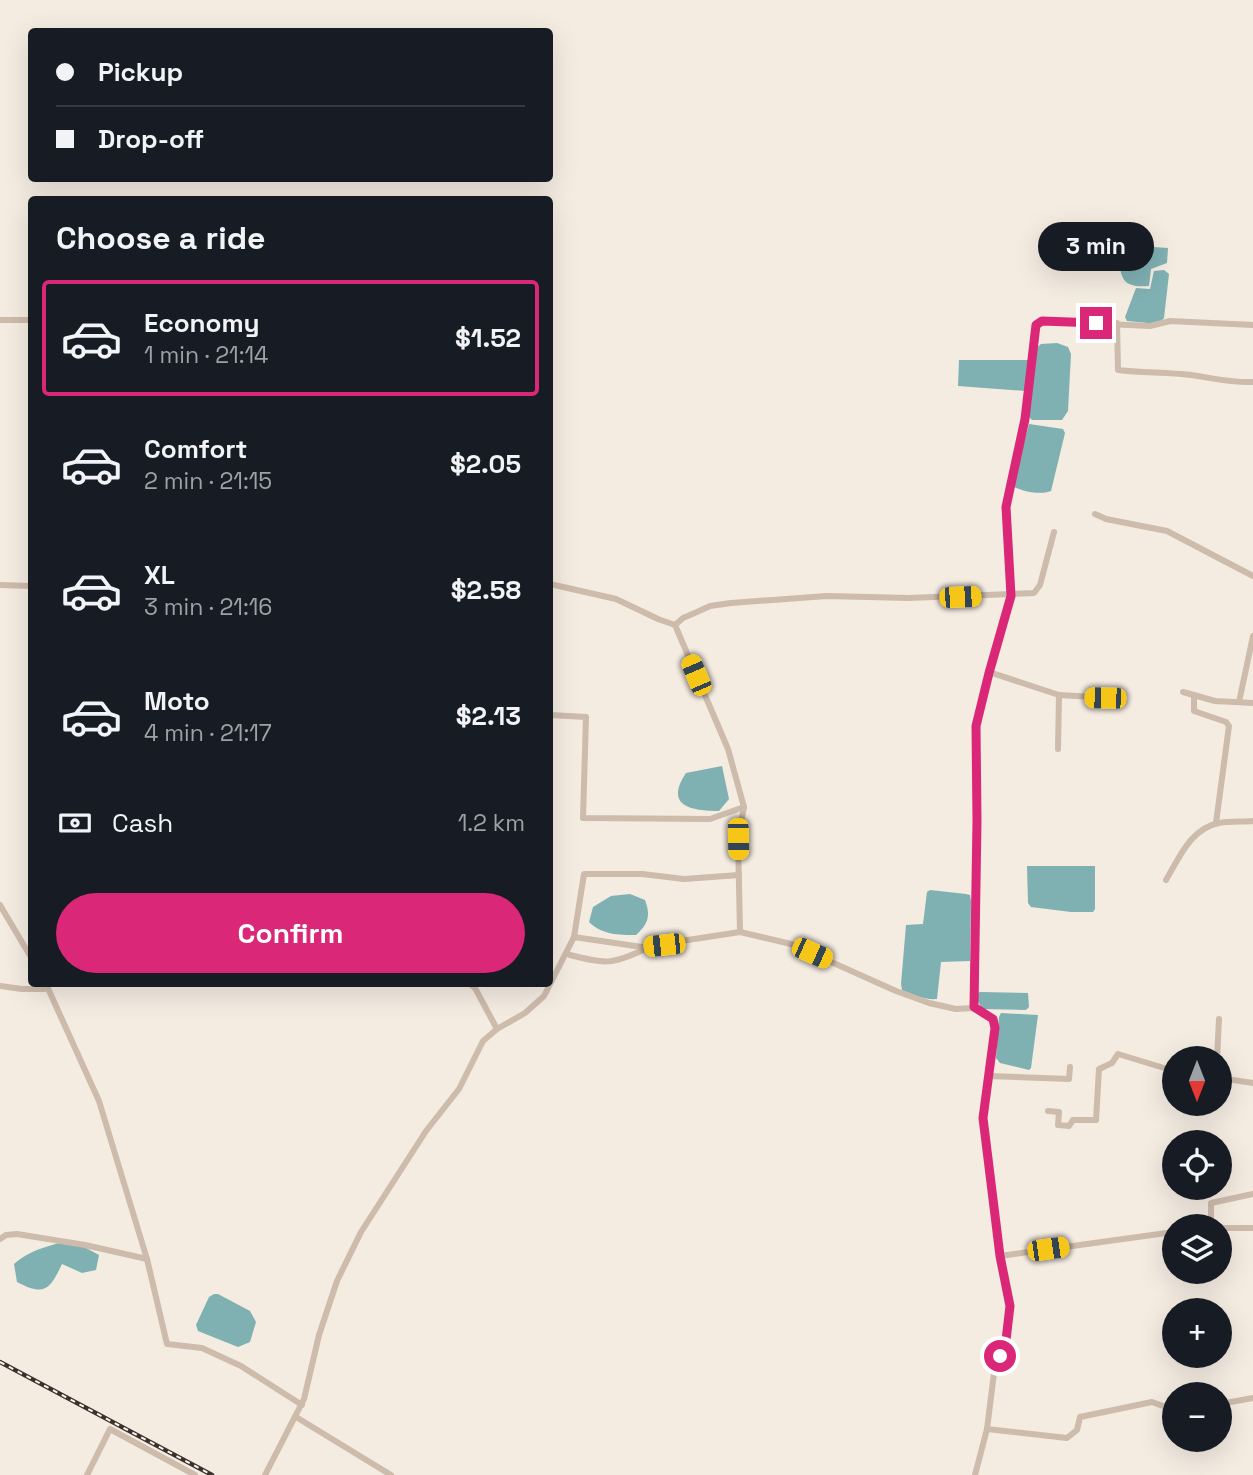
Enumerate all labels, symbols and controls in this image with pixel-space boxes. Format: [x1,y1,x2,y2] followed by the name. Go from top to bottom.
[98,55,183,89] text: Pickup
[98,122,204,156] text: Drop-off
[56,218,266,258] text: Choose a ride
[1038,222,1154,270] callout: 3 min
[1066,231,1126,261] text: 3 min
[144,306,260,340] text: Economy
[60,307,123,370] icon: car
[1080,307,1112,339] route end
[455,321,521,355] text: $1.52
[144,340,268,370] text: 1 min · 21:14
[144,432,247,466] text: Comfort
[60,433,123,496] icon: car
[450,447,521,481] text: $2.05
[144,466,272,496] text: 2 min · 21:15
[144,558,175,592] text: XL
[60,559,123,622] icon: car
[451,573,521,607] text: $2.58
[939,586,982,608] car
[144,592,272,622] text: 3 min · 21:16
[679,652,714,698] car
[144,684,210,718] text: Moto
[60,685,123,748] icon: car
[1084,687,1127,709] car
[456,699,521,733] text: $2.13
[144,718,272,748] text: 4 min · 21:17
[56,804,94,842] icon: cash
[112,806,173,840] text: Cash
[458,808,525,838] text: 1.2 km
[728,818,749,860] car
[56,893,525,973] button: Confirm
[643,932,686,958] car
[789,935,836,971] car
[1162,1046,1232,1116] north arrow
[1162,1046,1232,1452] map controls
[1162,1130,1232,1200] button: locate
[1162,1214,1232,1284] button: layers
[1026,1236,1071,1262] car
[1162,1298,1232,1368] button: +
[984,1340,1016,1372] route start
[1162,1382,1232,1452] button: −

